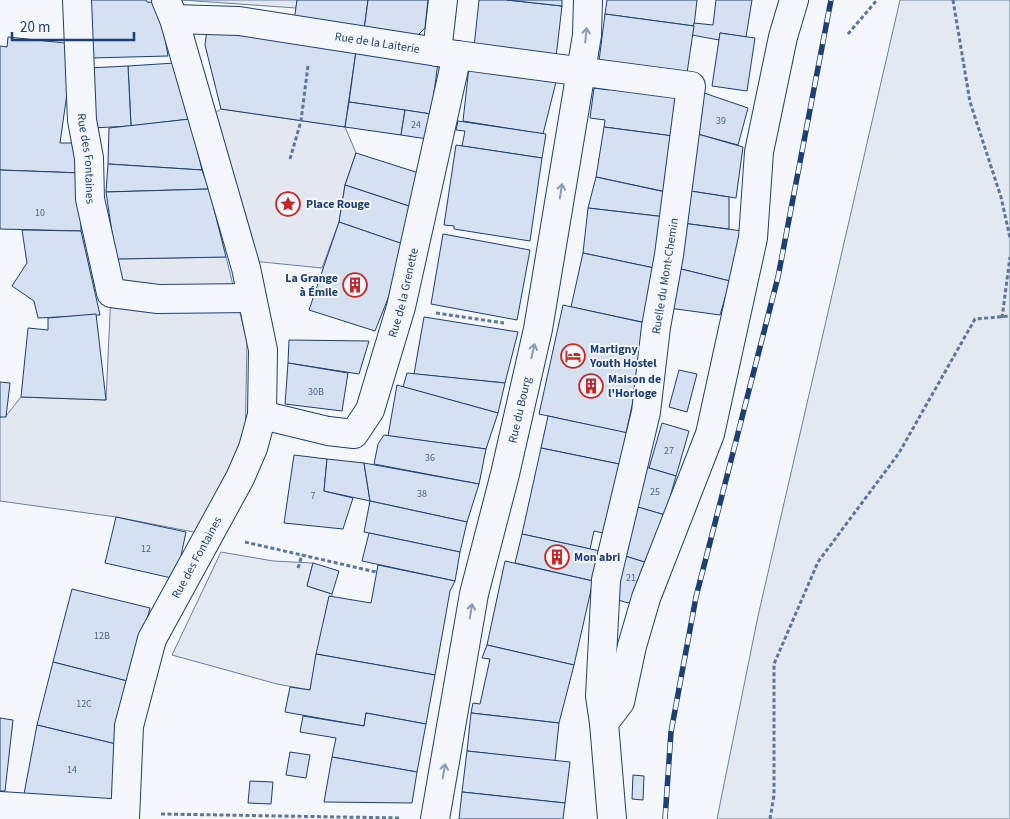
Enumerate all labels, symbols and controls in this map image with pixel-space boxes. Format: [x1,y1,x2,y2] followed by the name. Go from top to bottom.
[12,10,135,42] scale bar
[20,17,50,38] text: 20 m
[582,27,591,43] one-way arrow
[333,28,421,58] street label: Rue de la Laiterie
[73,113,99,206] street label: Rue des Fontaines
[716,114,726,128] house number: 39
[411,118,421,132] house number: 24
[556,183,566,199] one-way arrow
[275,191,301,217] place icon: Place Rouge
[306,196,370,213] place label: Place Rouge
[35,206,45,220] house number: 10
[648,217,683,335] street label: Ruelle du Mont-Chemin
[384,246,423,340] street label: Rue de la Grenette
[285,270,338,301] place label: La Grange à Émile
[342,272,368,298] building icon: La Grange à Émile
[589,341,657,372] place label: Martigny Youth Hostel
[529,343,538,359] one-way arrow
[560,343,586,369] hotel icon: Martigny Youth Hostel
[608,371,661,402] place label: Maison de l'Horloge
[578,373,604,399] building icon: Maison de l'Horloge
[504,375,536,445] street label: Rue du Bourg
[308,385,324,399] house number: 30B
[664,444,674,458] house number: 27
[425,451,435,465] house number: 36
[650,485,660,499] house number: 25
[417,487,427,501] house number: 38
[311,489,316,503] house number: 7
[168,514,226,602] street label: Rue des Fontaines
[141,542,151,556] house number: 12
[544,544,570,570] building icon: Mon abri
[574,549,620,566] place label: Mon abri
[626,571,636,585] house number: 21
[467,603,477,619] one-way arrow
[94,629,110,643] house number: 12B
[76,697,92,711] house number: 12C
[67,763,77,777] house number: 14
[439,763,449,779] one-way arrow

